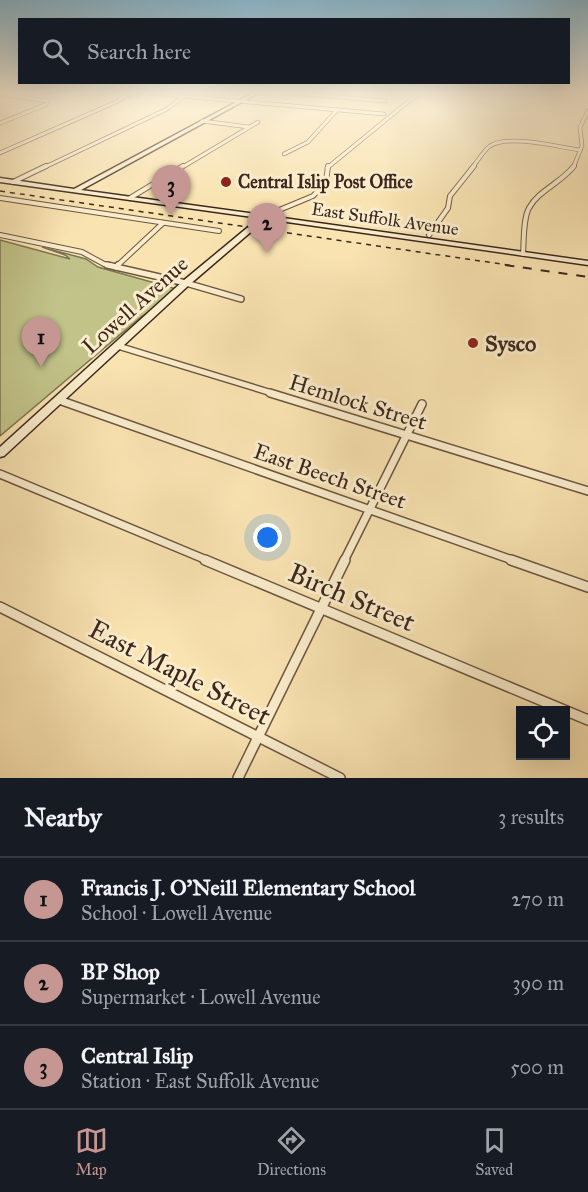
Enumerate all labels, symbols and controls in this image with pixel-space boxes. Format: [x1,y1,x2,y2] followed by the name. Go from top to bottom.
[18,18,570,84] search box
[39,35,72,68] icon: search
[87,38,191,65] text: Search here
[152,166,190,215] pin: 3
[238,171,413,194] place label: Central Islip Post Office
[219,175,233,189] marker: Central Islip Post Office
[310,198,460,240] street label: East Suffolk Avenue
[248,204,286,253] pin: 2
[76,250,194,360] street label: Lowell Avenue
[22,318,60,367] pin: 1
[485,330,536,357] place label: Sysco
[466,336,480,350] marker: Sysco
[286,368,430,436] street label: Hemlock Street
[250,437,410,515] street label: East Beech Street
[253,523,282,552] your location
[284,556,421,639] street label: Birch Street
[83,612,277,732] street label: East Maple Street
[516,706,570,760] map controls
[516,706,570,760] button: locate
[24,801,102,833] text: Nearby
[498,805,564,829] text: 3 results
[81,874,415,901] text: Francis J. O'Neill Elementary School
[40,887,47,911] text: 1
[511,887,564,911] text: 270 m
[81,901,272,925] text: School · Lowell Avenue
[81,958,160,985] text: BP Shop
[39,971,48,995] text: 2
[513,971,564,995] text: 390 m
[81,985,320,1009] text: Supermarket · Lowell Avenue
[81,1042,193,1069] text: Central Islip
[40,1055,48,1079] text: 3
[510,1055,564,1079] text: 500 m
[81,1069,319,1093] text: Station · East Suffolk Avenue
[75,1124,108,1179] tab: Map
[257,1124,326,1179] tab: Directions
[475,1124,513,1179] tab: Saved

